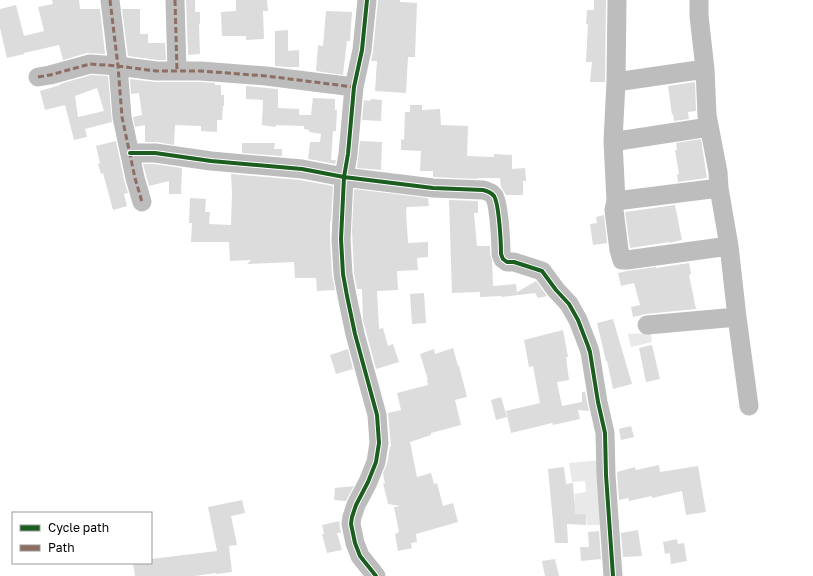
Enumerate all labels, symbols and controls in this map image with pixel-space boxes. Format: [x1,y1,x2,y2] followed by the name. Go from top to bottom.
[12,512,152,564] legend
[48,520,109,535] text: Cycle path
[48,540,75,555] text: Path

